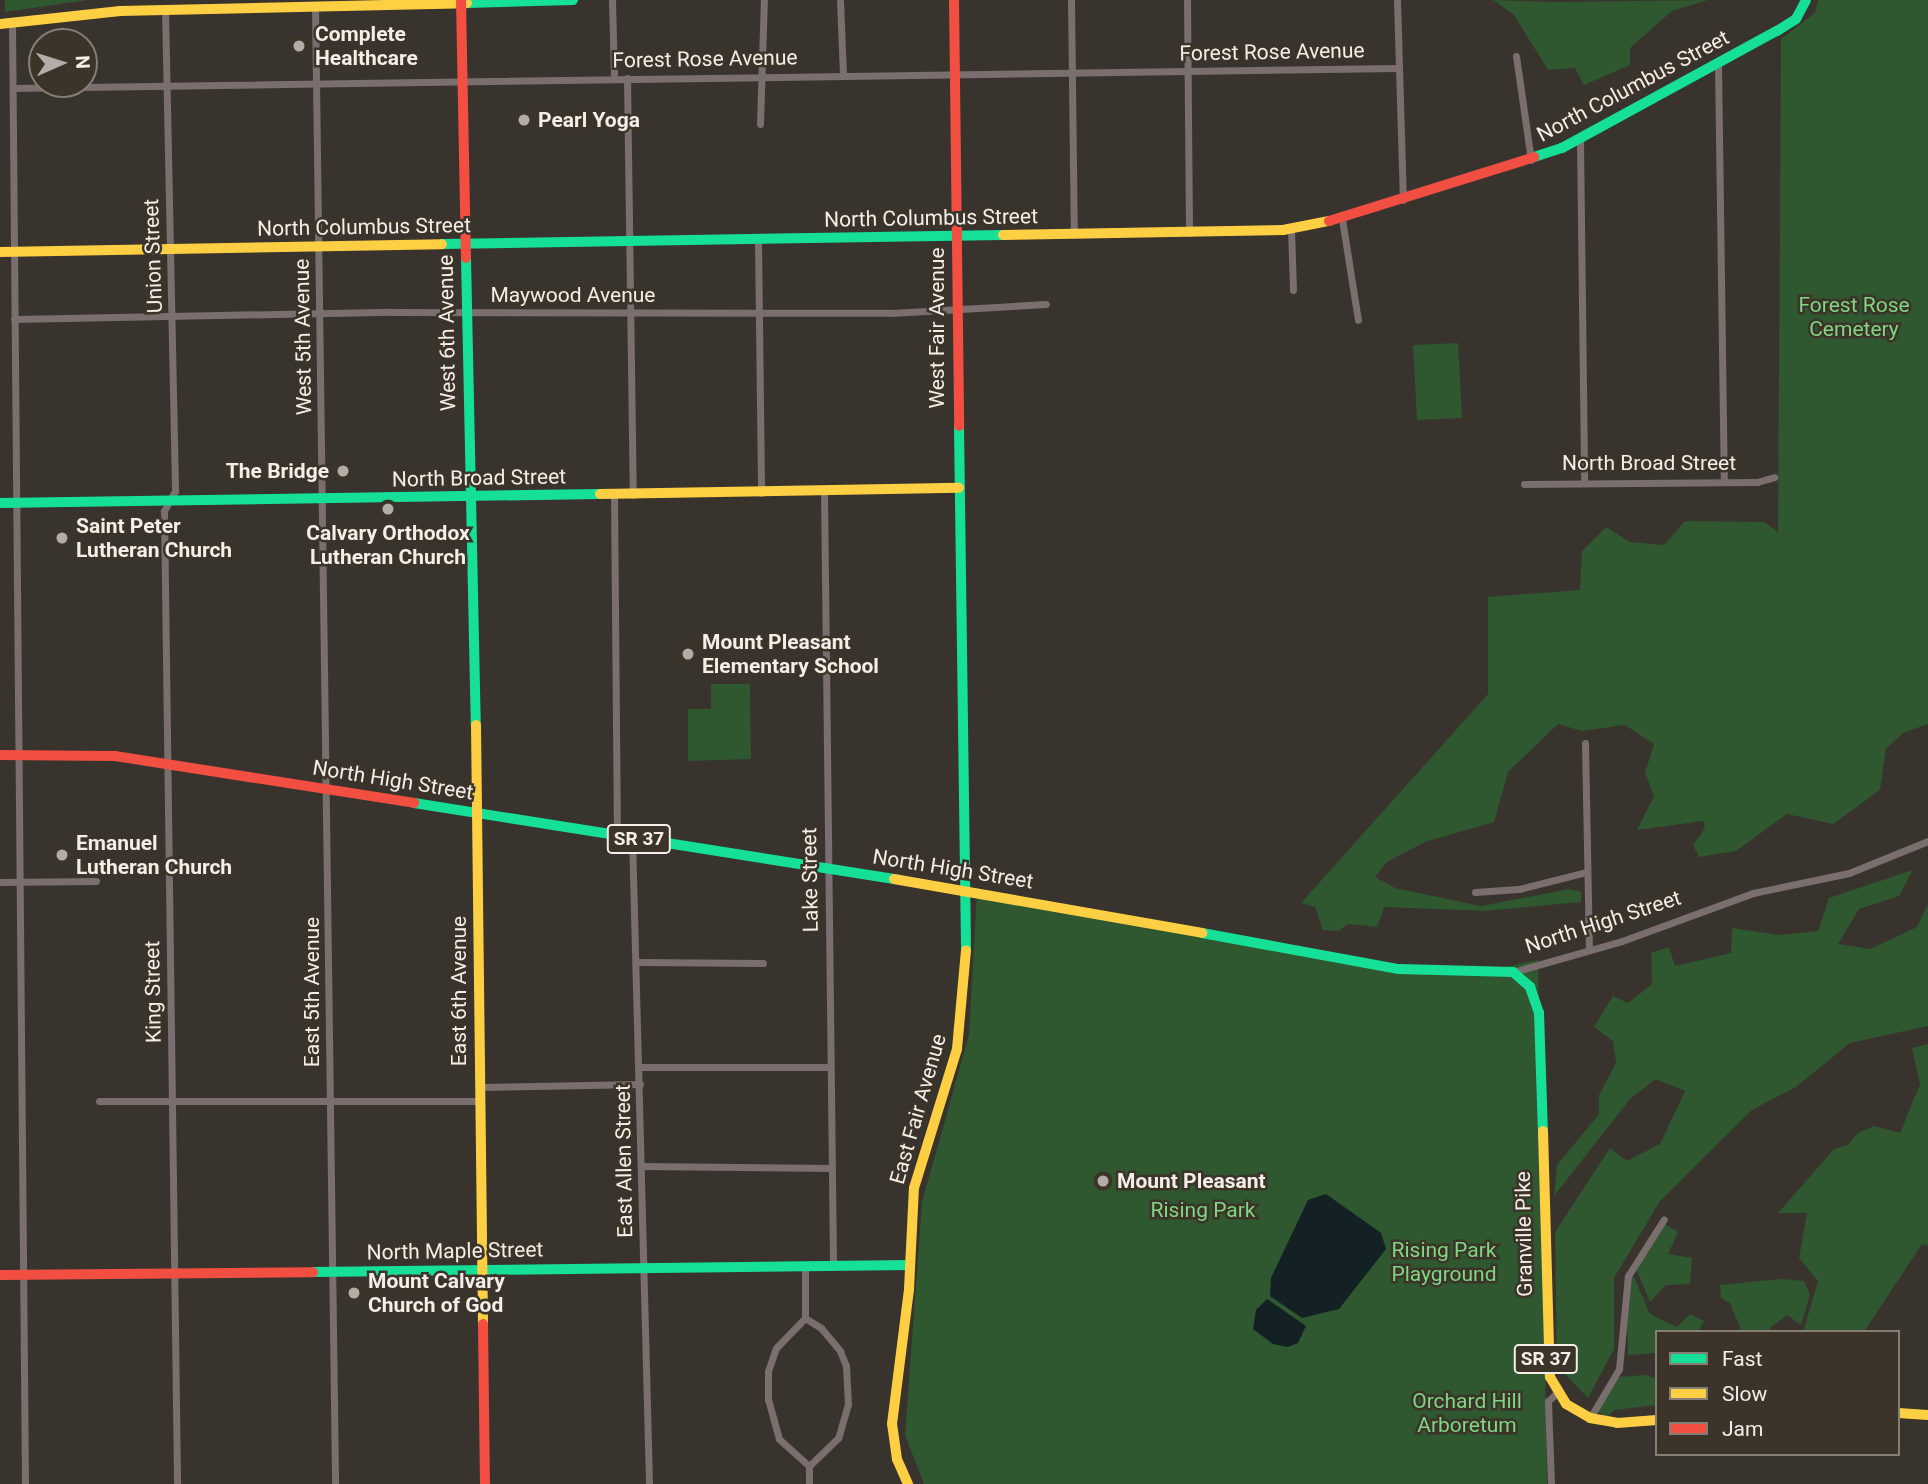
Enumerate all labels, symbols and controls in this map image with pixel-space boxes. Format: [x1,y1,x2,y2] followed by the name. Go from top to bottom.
[315,21,418,71] place label: Complete Healthcare
[1533,25,1733,147] street label: North Columbus Street
[28,28,98,98] north arrow
[289,36,309,56] marker: Complete Healthcare
[1179,38,1365,66] street label: Forest Rose Avenue
[612,45,798,73] street label: Forest Rose Avenue
[71,55,94,69] text: N
[538,107,640,133] place label: Pearl Yoga
[516,112,532,128] marker: Pearl Yoga
[138,198,168,314] street label: Union Street
[824,204,1038,232] street label: North Columbus Street
[257,213,471,241] street label: North Columbus Street
[924,247,950,409] street label: West Fair Avenue
[433,255,461,411] street label: West 6th Avenue
[289,259,317,415] street label: West 5th Avenue
[491,282,655,308] street label: Maywood Avenue
[1798,292,1910,342] park label: Forest Rose Cemetery
[1562,450,1736,476] street label: North Broad Street
[226,458,329,484] place label: The Bridge
[335,463,351,479] marker: The Bridge
[392,464,566,492] street label: North Broad Street
[380,501,396,517] marker: Calvary Orthodox Lutheran Church
[76,513,232,563] place label: Saint Peter Lutheran Church
[306,520,470,570] place label: Calvary Orthodox Lutheran Church
[54,530,70,546] marker: Saint Peter Lutheran Church
[702,629,879,679] place label: Mount Pleasant Elementary School
[680,646,696,662] marker: Mount Pleasant Elementary School
[311,755,475,805] street label: North High Street
[606,824,672,854] road number: SR 37
[796,827,824,933] street label: Lake Street
[76,830,232,880] place label: Emanuel Lutheran Church
[871,844,1035,894] street label: North High Street
[54,847,70,863] marker: Emanuel Lutheran Church
[1522,885,1684,959] street label: North High Street
[446,916,472,1066] street label: East 6th Avenue
[299,917,325,1067] street label: East 5th Avenue
[140,941,166,1043] street label: King Street
[885,1031,951,1187] street label: East Fair Avenue
[610,1084,638,1238] street label: East Allen Street
[1117,1168,1266,1194] place label: Mount Pleasant
[1510,1171,1538,1297] street label: Granville Pike
[1095,1173,1111,1189] marker: Mount Pleasant
[1151,1197,1255,1223] park label: Rising Park
[366,1237,544,1265] street label: North Maple Street
[1391,1237,1497,1287] park label: Rising Park Playground
[368,1268,505,1318] place label: Mount Calvary Church of God
[346,1285,362,1301] marker: Mount Calvary Church of God
[1655,1330,1900,1456] legend
[1513,1344,1579,1374] road number: SR 37
[1722,1347,1762,1371] text: Fast
[1722,1382,1767,1406] text: Slow
[1412,1388,1522,1438] park label: Orchard Hill Arboretum
[1722,1417,1763,1441] text: Jam

